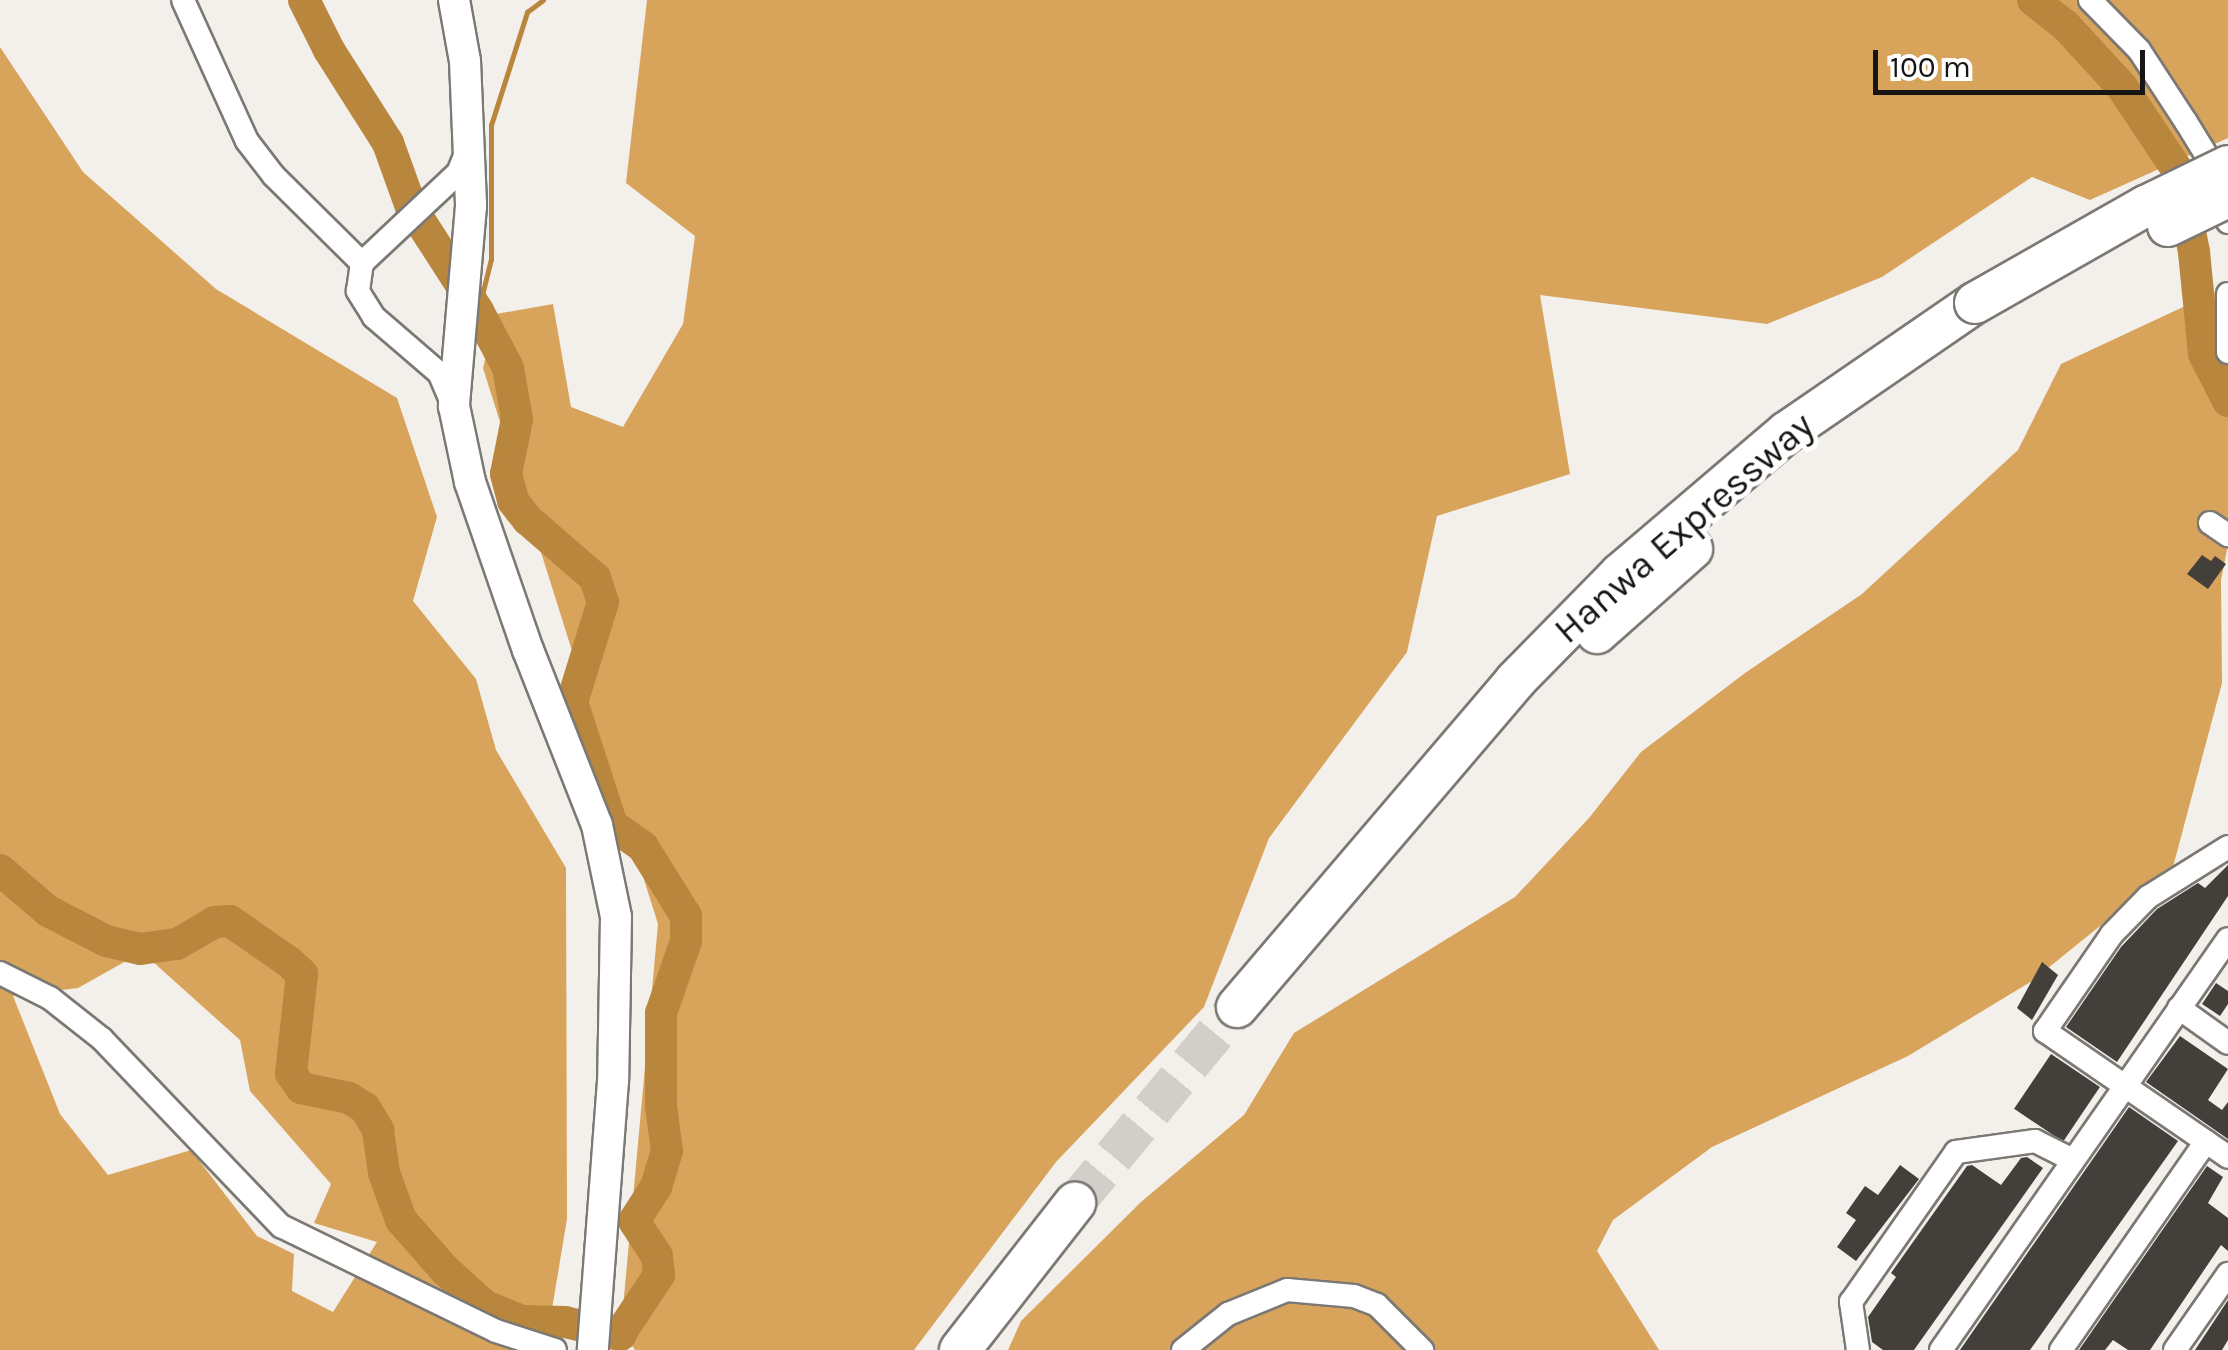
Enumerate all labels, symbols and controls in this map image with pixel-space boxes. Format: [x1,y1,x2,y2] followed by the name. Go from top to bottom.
[1878,30,2150,92] scale bar
[1890,49,1971,85] text: 100 m
[1545,403,1823,653] street label: Hanwa Expressway

